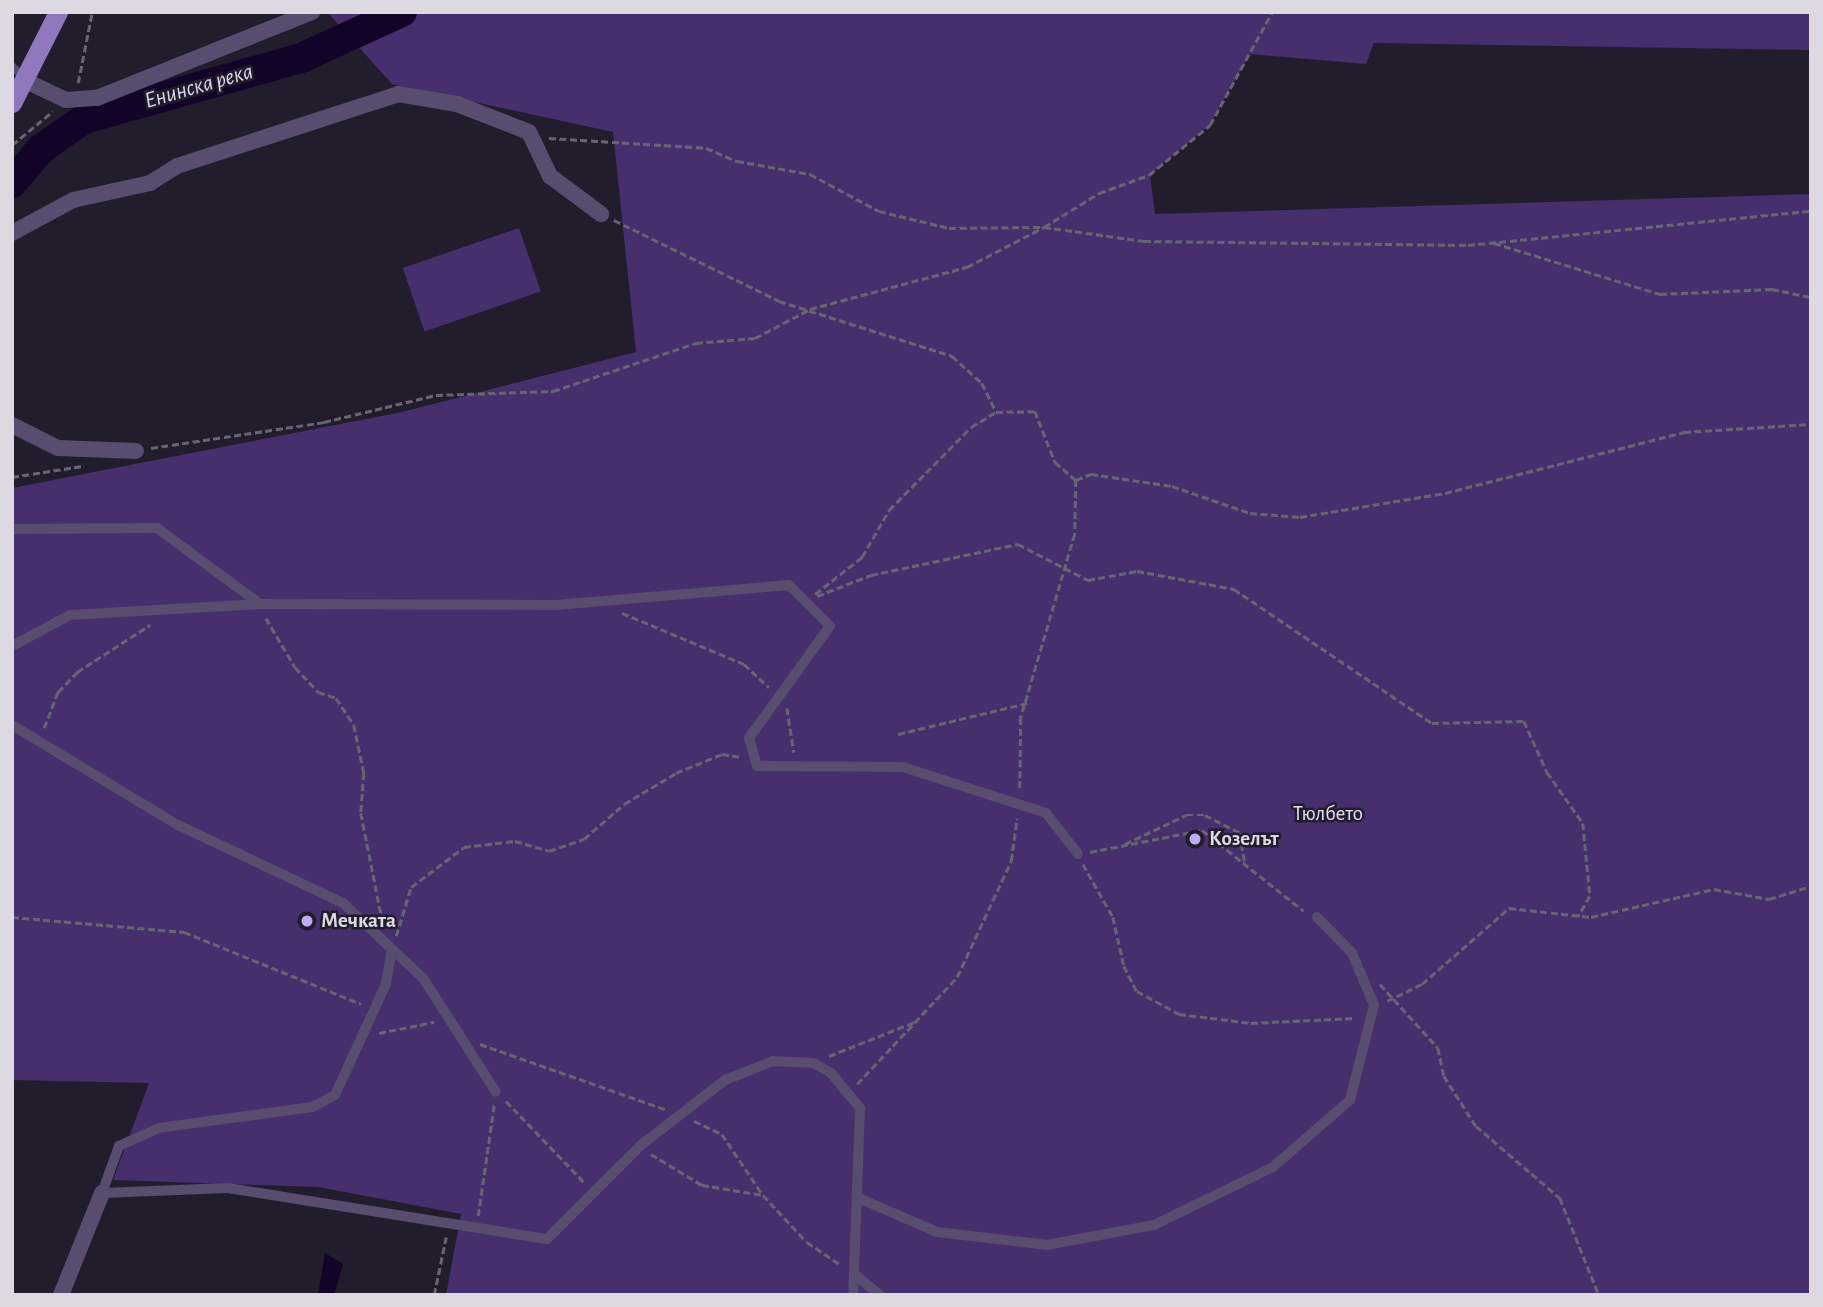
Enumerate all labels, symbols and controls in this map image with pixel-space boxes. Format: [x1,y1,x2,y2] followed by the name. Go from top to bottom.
[142,58,256,116] water label: Енинска река
[1293,801,1363,827] park label: Тюлбето
[1209,826,1279,852] place label: Козелът
[1187,831,1203,847] marker: Козелът
[321,908,396,934] place label: Мечката
[299,913,315,929] marker: Мечката

